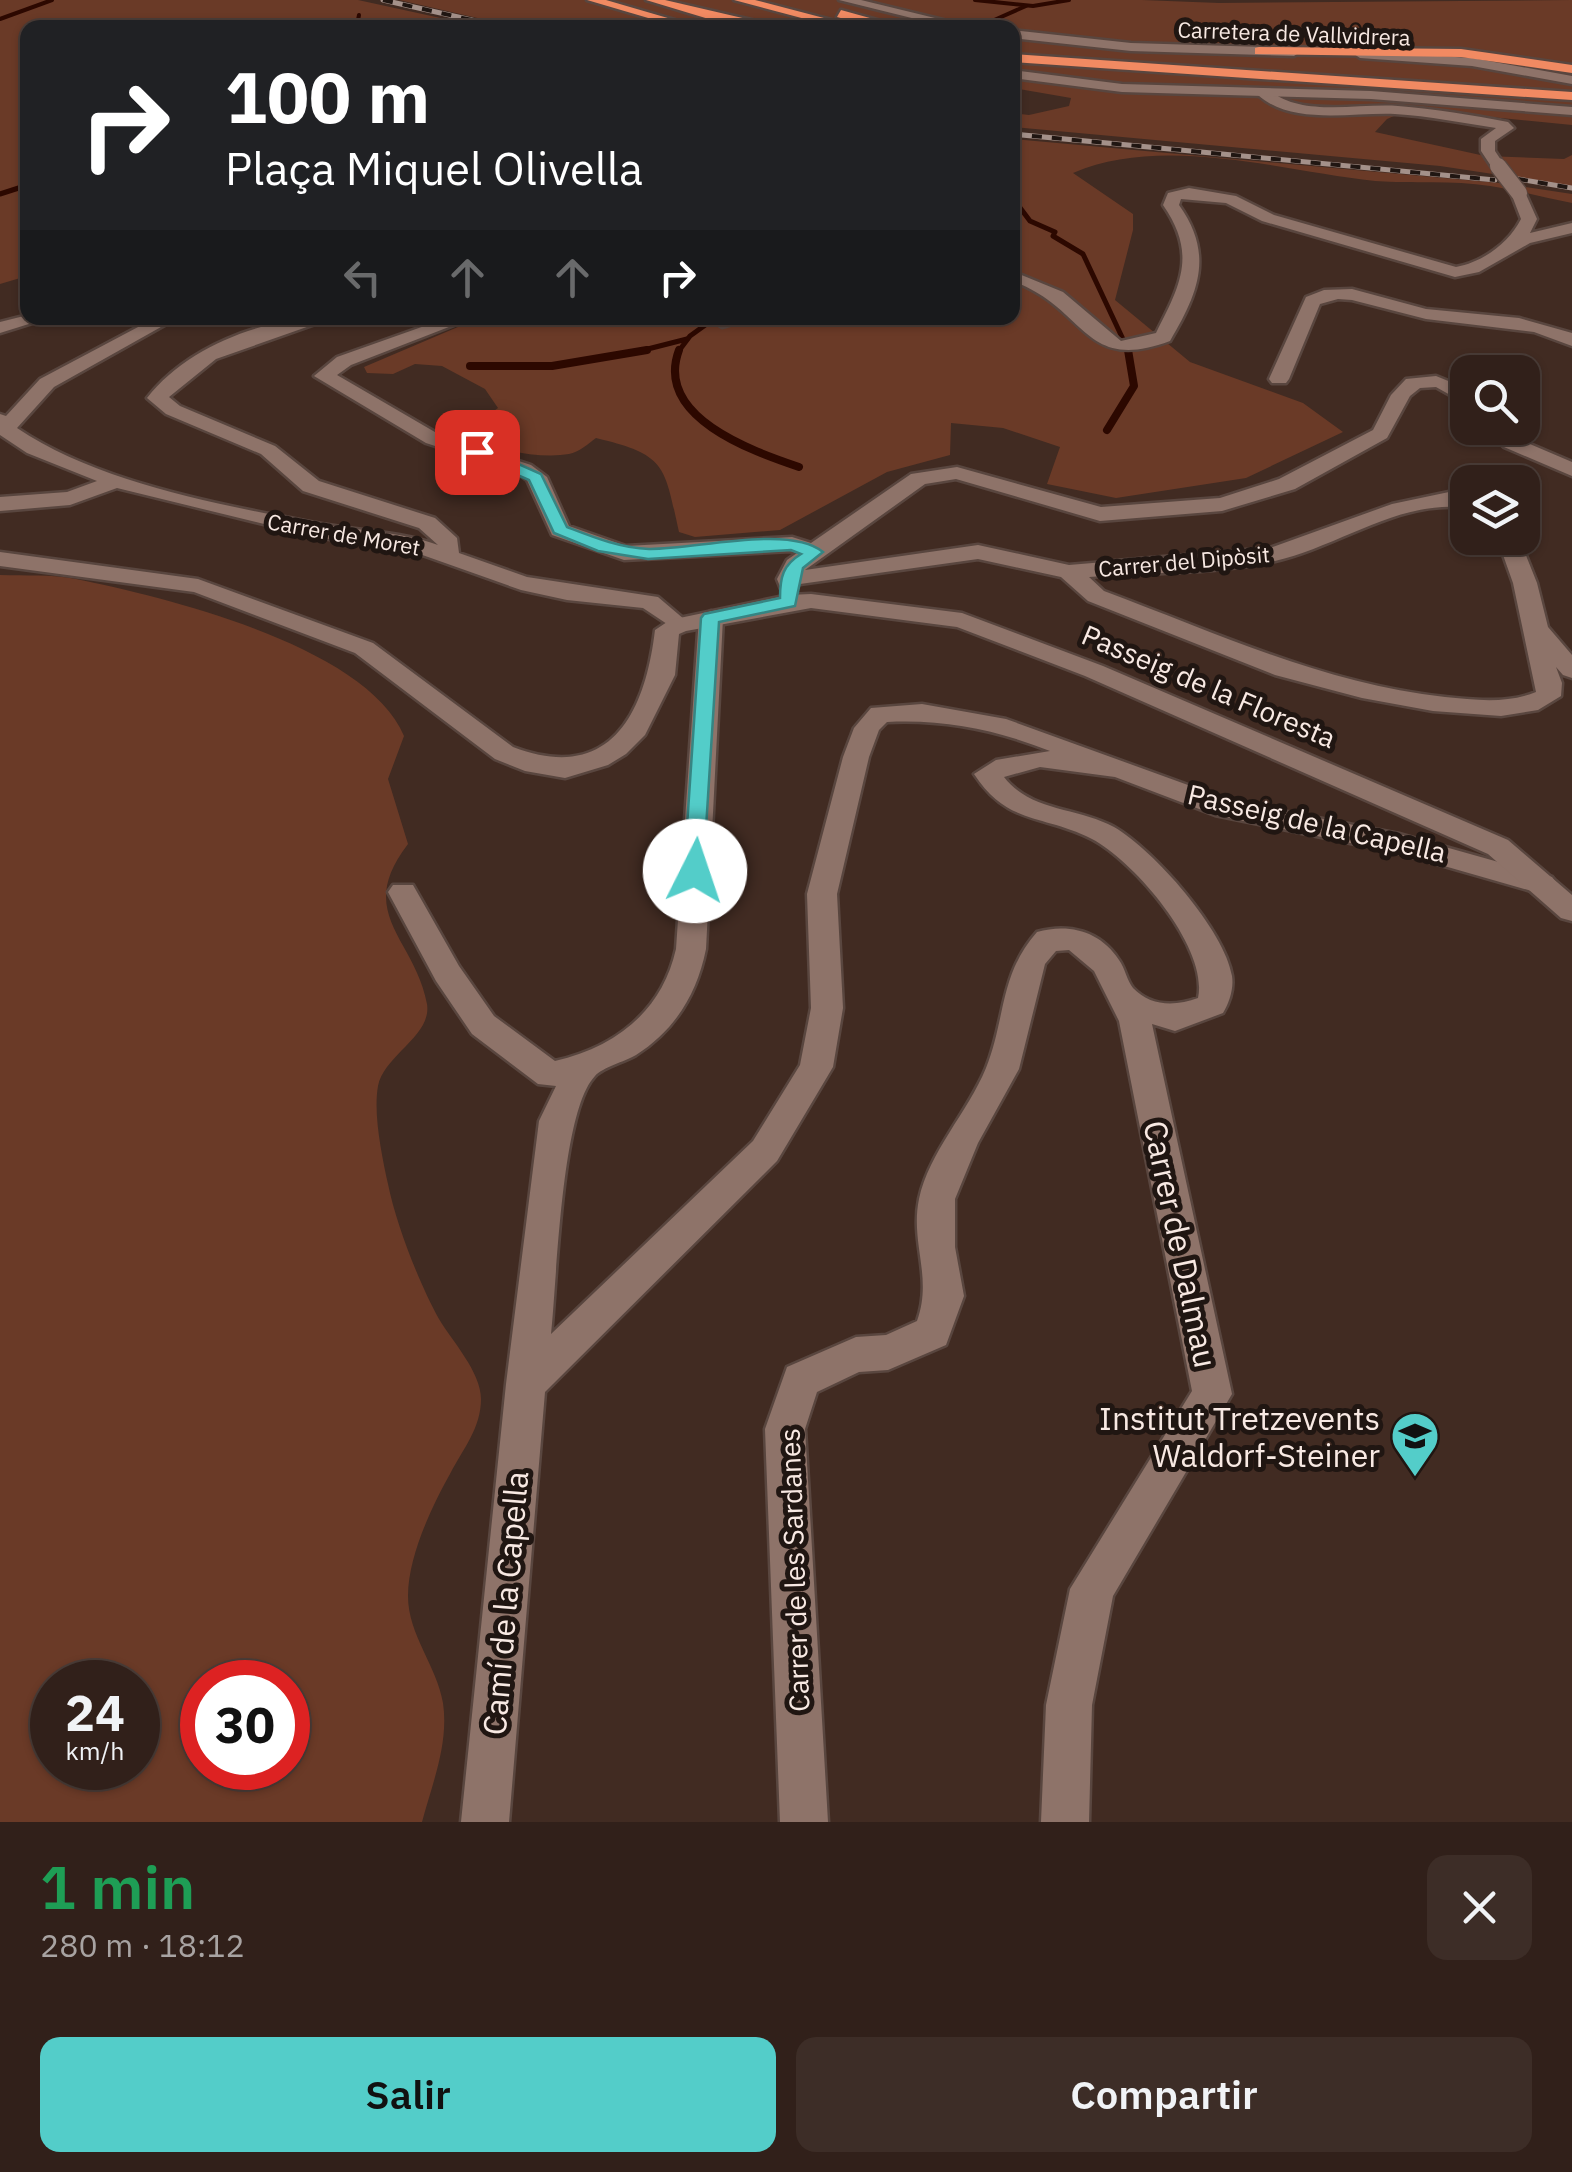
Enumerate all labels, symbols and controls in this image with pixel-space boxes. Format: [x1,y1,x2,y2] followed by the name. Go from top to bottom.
[1177,14,1411,52] street label: Carretera de Vallvidrera
[225,51,430,142] text: 100 m
[60,60,190,190] icon: right
[225,139,643,197] text: Plaça Miquel Olivella
[335,250,390,305] icon: left
[440,250,495,305] icon: ahead
[545,250,600,305] icon: ahead
[650,250,705,305] icon: right
[1450,355,1540,555] map controls
[1450,355,1540,445] button: search
[435,410,520,495] pin
[450,425,505,480] icon: arrive
[1450,465,1540,555] button: layers
[265,506,423,562] street label: Carrer de Moret
[1097,539,1271,583] street label: Carrer del Dipòsit
[1076,616,1342,756] street label: Passeig de la Floresta
[1184,775,1450,871] street label: Passeig de la Capella
[643,819,747,923] position arrow
[1134,1117,1228,1371] street label: Carrer de Dalmau
[1099,1397,1380,1476] place label: Institut Tretzevents Waldorf-Steiner
[1389,1410,1441,1478] school or university icon: Institut Tretzevents Waldorf-Steiner
[771,1427,817,1713] street label: Carrer de les Sardanes
[473,1469,537,1737] street label: Camí de la Capella
[180,1660,310,1790] speed limit sign: 30
[65,1680,125,1745] text: 24
[66,1734,124,1767] text: km/h
[40,1847,195,1926] text: 1 min
[1427,1855,1532,1960] button: close
[40,1924,245,1966] text: 280 m · 18:12
[40,2037,776,2152] button: Salir
[796,2037,1532,2152] button: Compartir

